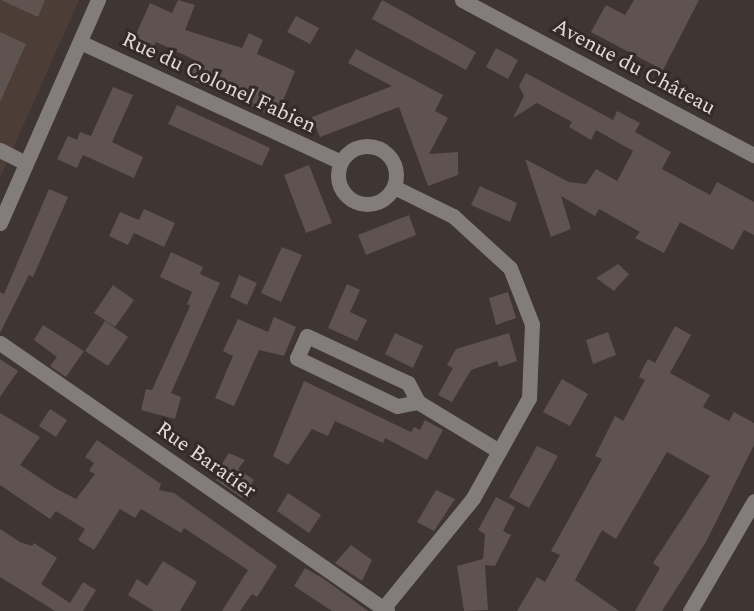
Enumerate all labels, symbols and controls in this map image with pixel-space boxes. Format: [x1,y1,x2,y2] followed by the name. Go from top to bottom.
[548,13,720,121] street label: Avenue du Château
[118,27,320,139] street label: Rue du Colonel Fabien
[151,416,261,504] street label: Rue Baratier

